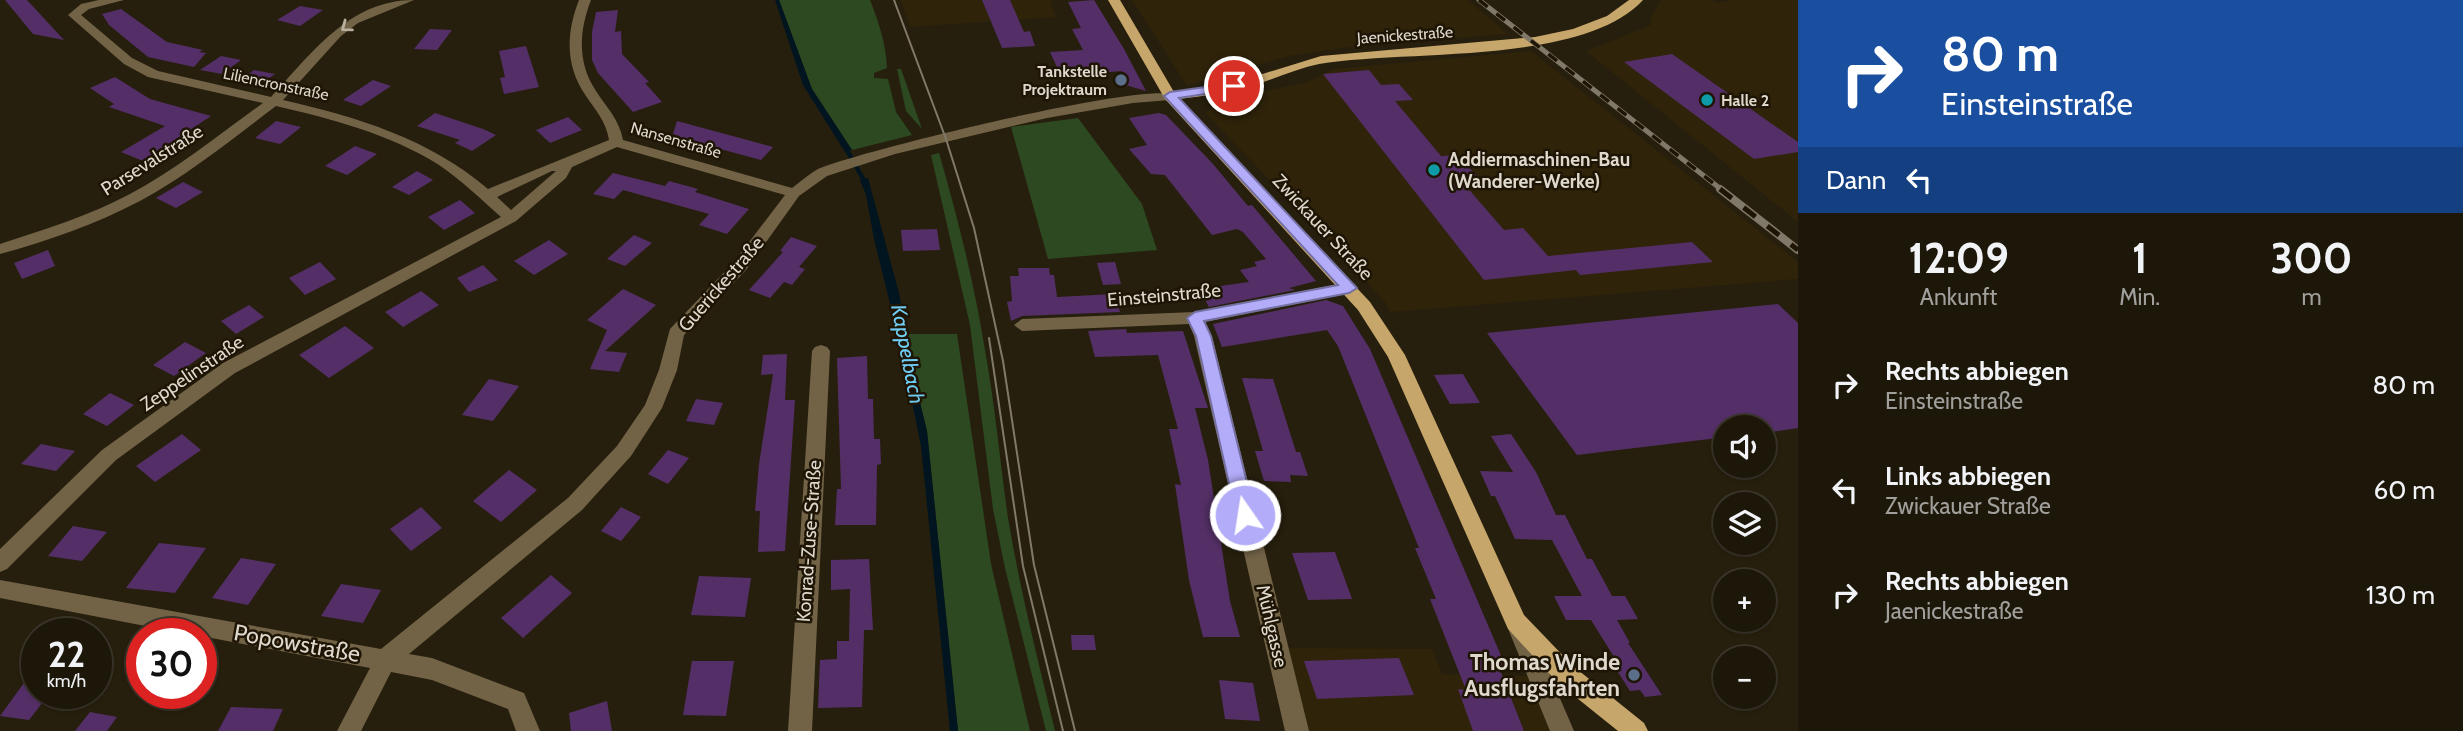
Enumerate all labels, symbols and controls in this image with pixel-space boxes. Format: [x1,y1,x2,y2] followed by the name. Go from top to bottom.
[341,19,353,31] one-way arrow
[1355,22,1454,48] street label: Jaenickestraße
[1941,24,2059,83] text: 80 m
[1826,28,1917,119] icon: right
[1204,56,1264,116] pin
[1022,62,1107,99] place label: Tankstelle Projektraum
[221,64,331,104] street label: Liliencronstraße
[1215,67,1253,105] icon: arrive
[1113,72,1129,88] marker: Tankstelle Projektraum
[1941,84,2133,123] text: Einsteinstraße
[1721,91,1769,110] place label: Halle 2
[1699,92,1715,108] marker: Halle 2
[628,118,724,162] street label: Nansenstraße
[97,119,207,200] street label: Parsevalstraße
[1448,148,1630,193] place label: Addiermaschinen-Bau (Wanderer-Werke)
[1900,161,1938,199] icon: left
[1426,162,1442,178] marker: Addiermaschinen-Bau (Wanderer-Werke)
[1826,164,1886,196] text: Dann
[1268,169,1378,285] street label: Zwickauer Straße
[673,231,769,336] street label: Guerickestraße
[1908,232,2009,284] text: 12:09
[2132,232,2147,284] text: 1
[2271,232,2353,284] text: 300
[1106,279,1222,311] street label: Einsteinstraße
[1920,283,1997,311] text: Ankunft
[2119,283,2160,311] text: Min.
[2301,283,2322,311] text: m
[886,302,930,406] water label: Kappelbach
[136,330,248,416] street label: Zeppelinstraße
[1885,355,2069,387] text: Rechts abbiegen
[1826,366,1864,404] icon: right
[2372,369,2435,401] text: 80 m
[1885,387,2023,415] text: Einsteinstraße
[1713,415,1776,709] map controls
[1713,415,1776,478] button: sound
[792,459,826,623] street label: Konrad-Zuse-Straße
[1885,460,2051,492] text: Links abbiegen
[1826,471,1864,509] icon: left
[2373,474,2435,506] text: 60 m
[1208,478,1282,552] position arrow
[1713,492,1776,555] button: layers
[1885,492,2051,520] text: Zwickauer Straße
[1885,565,2069,597] text: Rechts abbiegen
[1713,569,1776,632] button: +
[1826,576,1864,614] icon: right
[2366,579,2435,611] text: 130 m
[1251,582,1293,670] street label: Mühlgasse
[1885,597,2024,625] text: Jaenickestraße
[126,618,217,709] speed limit sign: 30
[232,618,363,668] street label: Popowstraße
[48,633,85,676] text: 22
[1713,646,1776,709] button: −
[1464,648,1620,702] place label: Thomas Winde Ausflugsfahrten
[1626,667,1642,683] marker: Thomas Winde Ausflugsfahrten
[47,670,86,692] text: km/h

